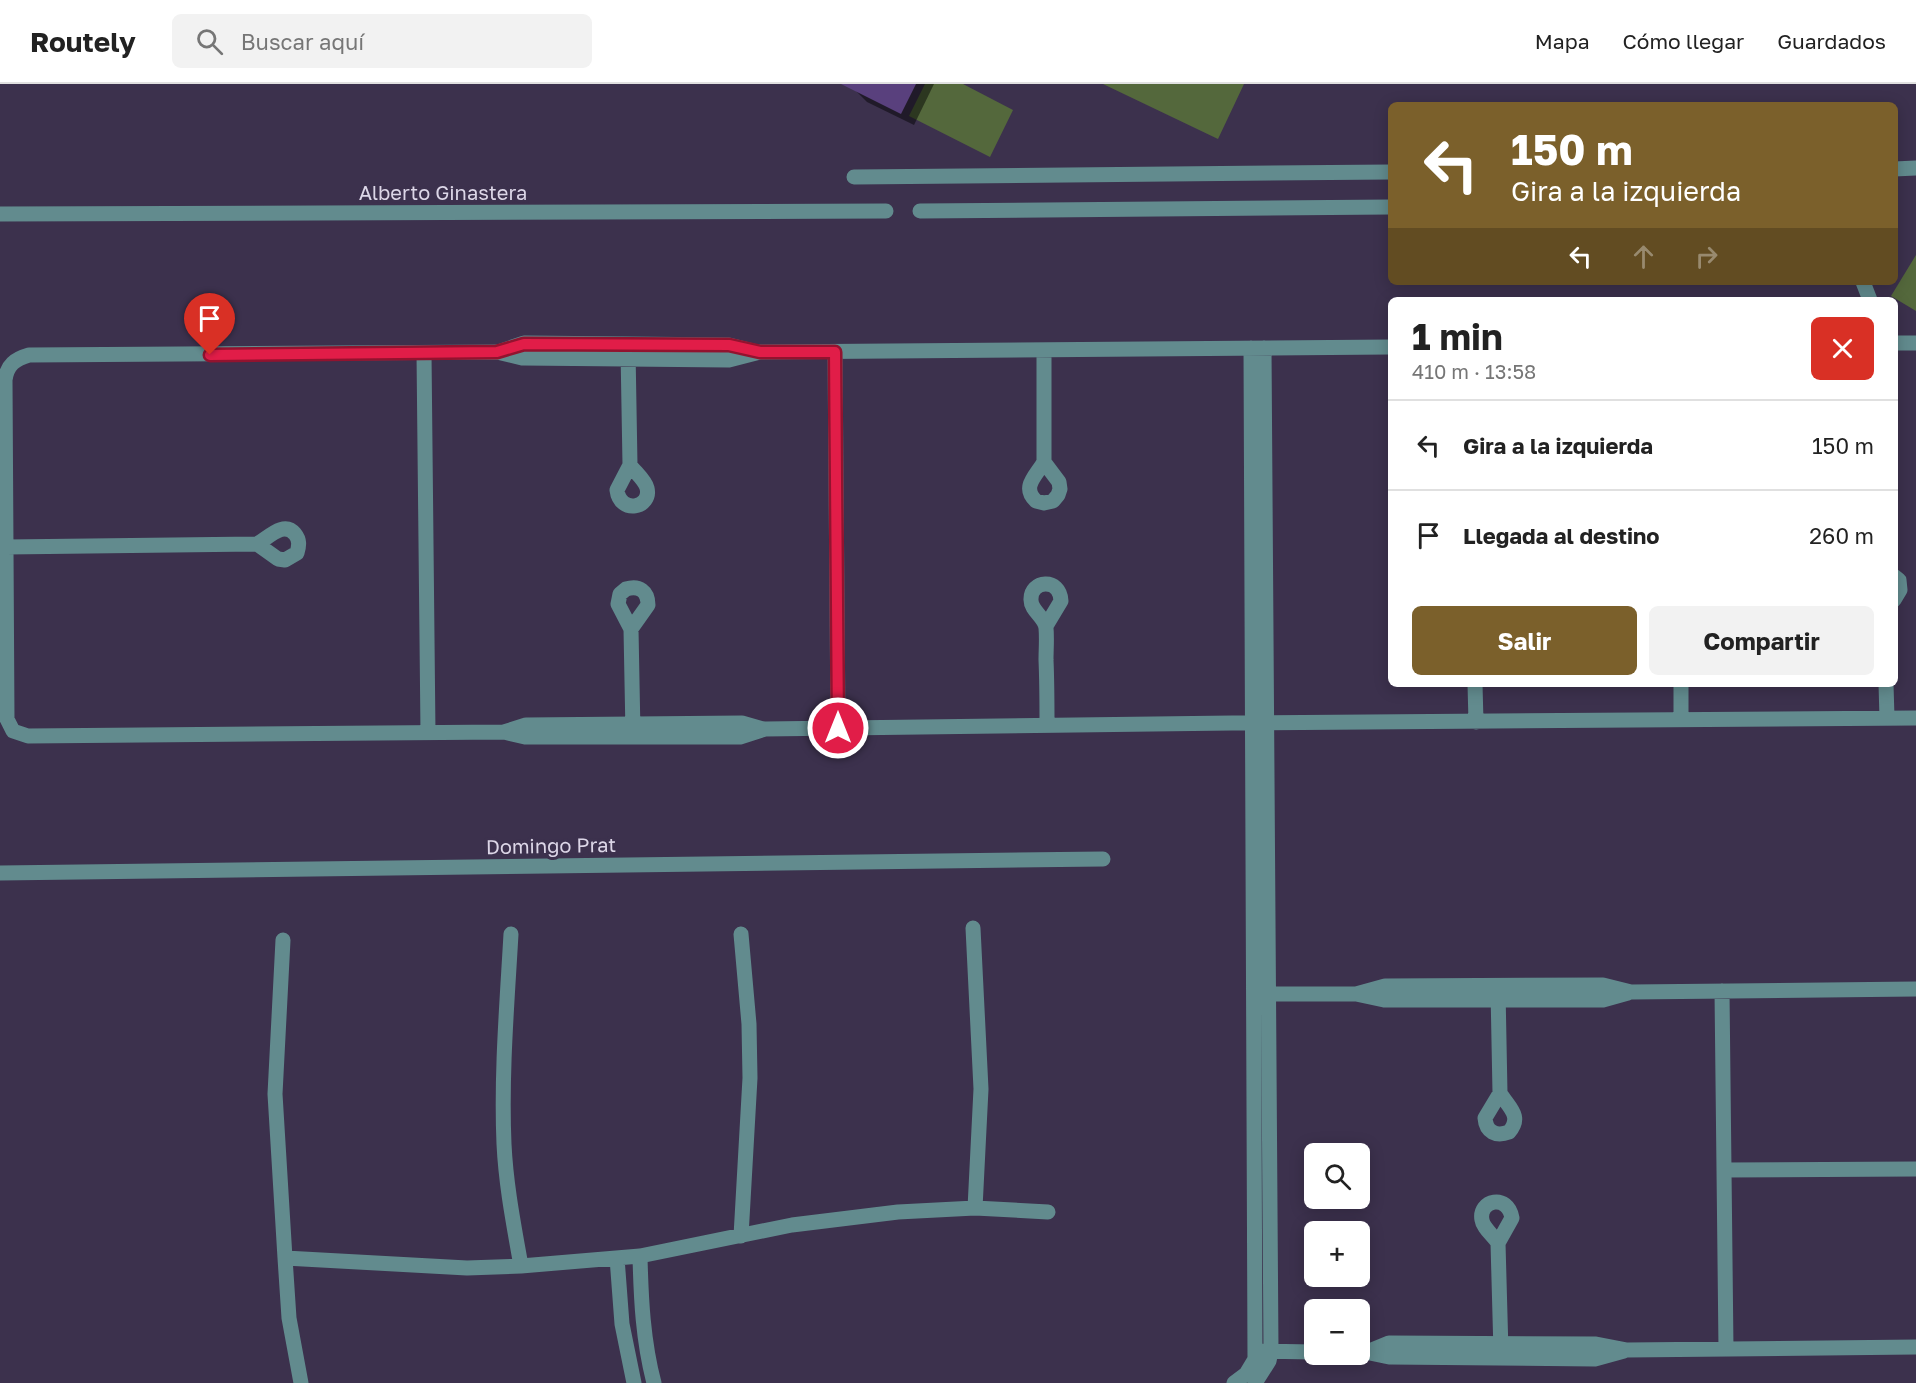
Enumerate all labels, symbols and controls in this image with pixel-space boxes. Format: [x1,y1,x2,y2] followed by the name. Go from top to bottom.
[172,14,592,68] search box
[30,25,136,58] text: Routely
[193,25,226,58] icon: search
[241,28,364,55] text: Buscar aquí
[1535,28,1590,54] text: Mapa
[1623,28,1744,54] text: Cómo llegar
[1777,28,1886,54] text: Guardados
[1511,124,1633,174] text: 150 m
[1412,126,1490,204] icon: left
[1511,175,1741,207] text: Gira a la izquierda
[359,180,527,204] street label: Alberto Ginastera
[1564,240,1597,273] icon: left
[1627,240,1660,273] icon: ahead
[1690,240,1723,273] icon: right
[184,293,235,355] pin
[193,302,226,335] icon: arrive
[1412,315,1503,358] text: 1 min
[1811,317,1874,380] button: close
[1412,359,1536,383] text: 410 m · 13:58
[1412,429,1445,462] icon: left
[1463,432,1653,459] text: Gira a la izquierda
[1812,432,1874,459] text: 150 m
[1412,519,1445,552] icon: arrive
[1463,522,1660,549] text: Llegada al destino
[1809,522,1874,549] text: 260 m
[1412,606,1637,675] button: Salir
[1649,606,1874,675] button: Compartir
[806,696,870,760] position arrow
[486,832,616,858] street label: Domingo Prat
[1304,1143,1370,1365] map controls
[1304,1143,1370,1209] button: search
[1304,1221,1370,1287] button: +
[1304,1299,1370,1365] button: −

